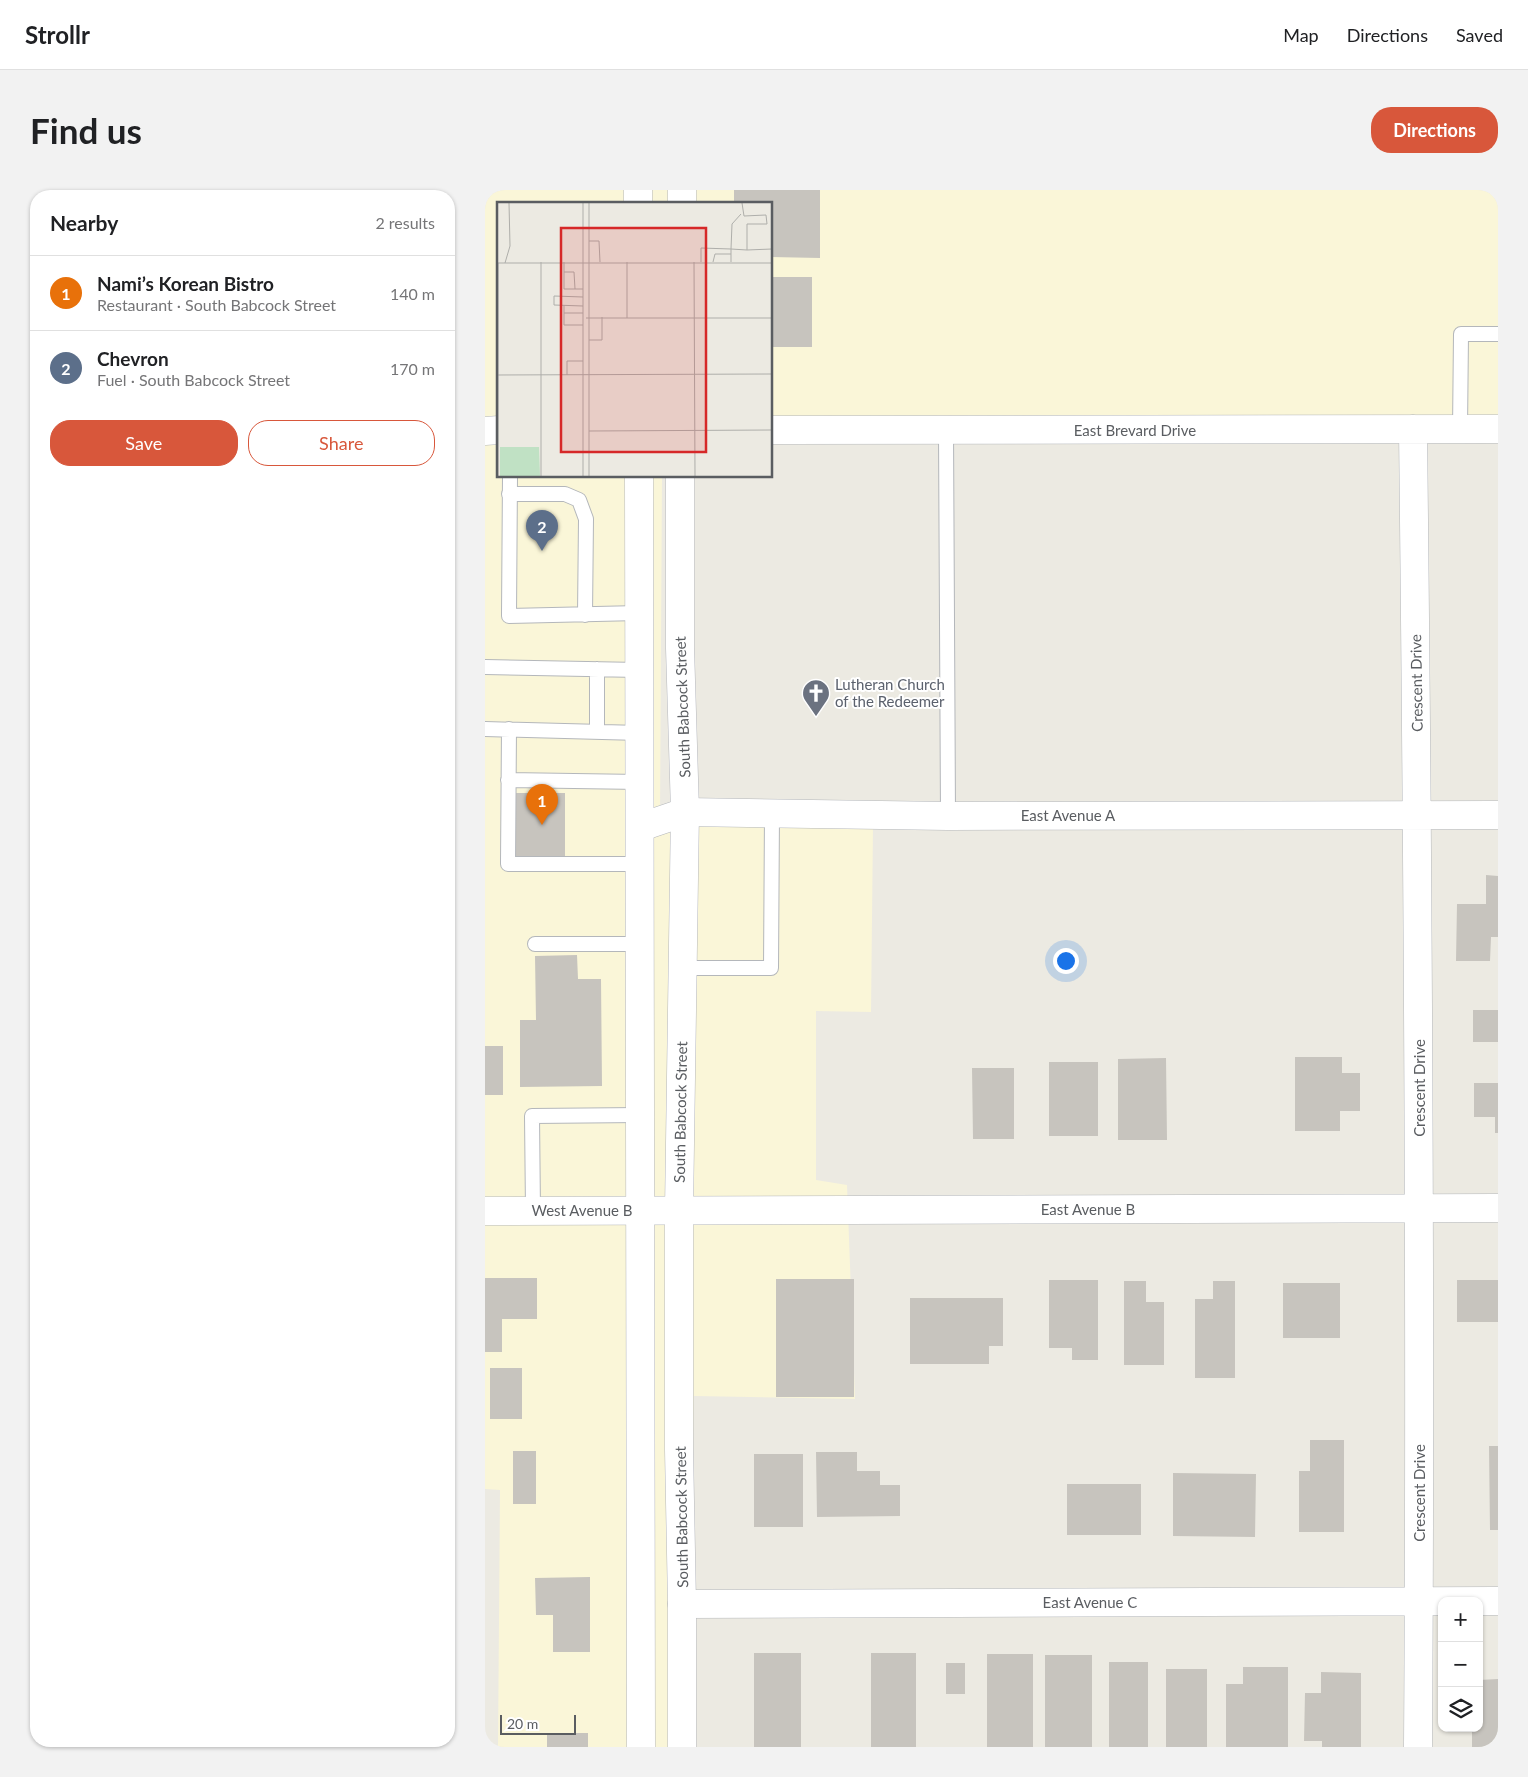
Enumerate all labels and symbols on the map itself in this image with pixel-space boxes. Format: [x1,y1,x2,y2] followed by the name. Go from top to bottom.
[497,202,773,478] inset map
[1074,421,1196,439] street label: East Brevard Drive
[526,510,558,551] pin: 2
[1406,634,1426,732] street label: Crescent Drive
[671,635,693,778] street label: South Babcock Street
[835,675,945,710] place label: Lutheran Church of the Redeemer
[801,678,831,717] church icon: Lutheran Church of the Redeemer
[526,784,558,825] pin: 1
[1021,806,1116,824] street label: East Avenue A
[1053,948,1079,974] your location
[1410,1039,1428,1137] street label: Crescent Drive
[670,1040,690,1183] street label: South Babcock Street
[1041,1200,1135,1218] street label: East Avenue B
[531,1201,633,1219] street label: West Avenue B
[1410,1444,1428,1542] street label: Crescent Drive
[671,1445,691,1588] street label: South Babcock Street
[1043,1593,1137,1611] street label: East Avenue C
[500,1712,576,1735] scale bar

